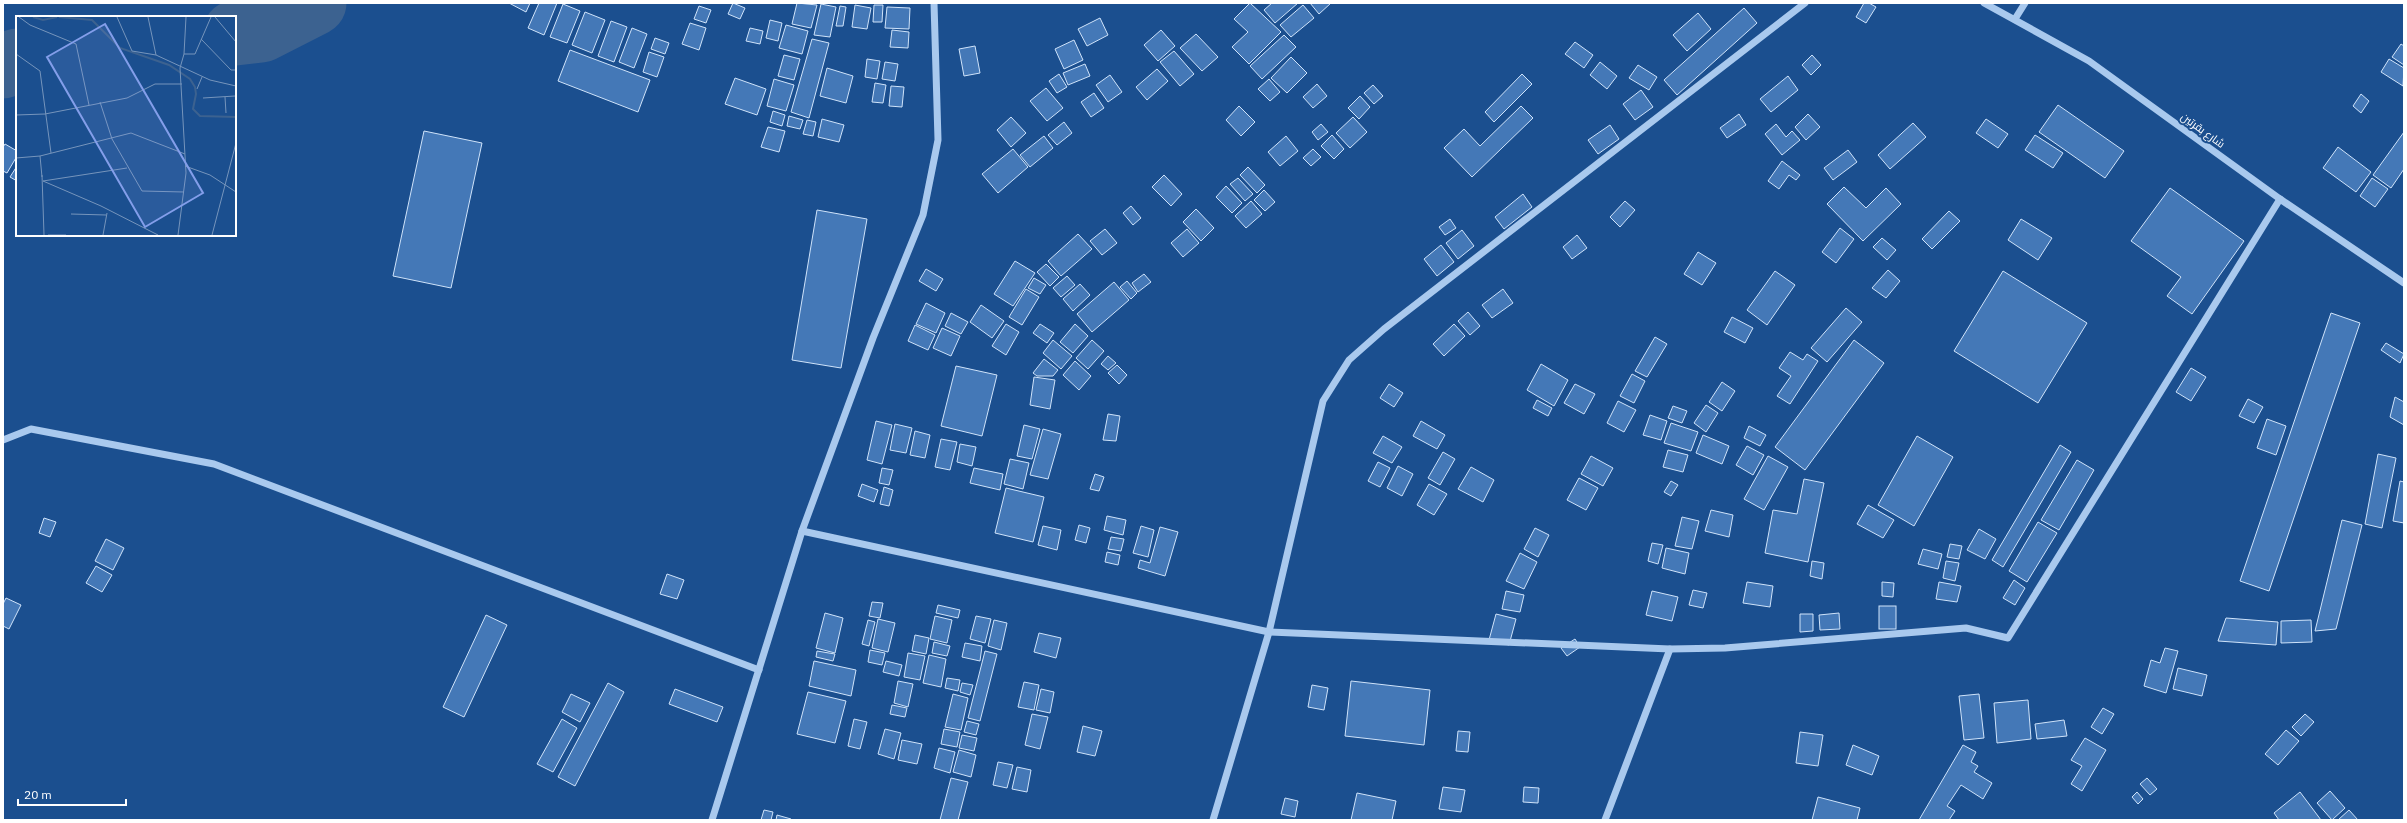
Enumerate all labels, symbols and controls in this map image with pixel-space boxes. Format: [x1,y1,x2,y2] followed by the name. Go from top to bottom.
[16,16,236,236] inset map
[2178,109,2228,151] street label: شارع بقرتين
[18,781,126,807] scale bar
[24,787,52,802] text: 20 m

